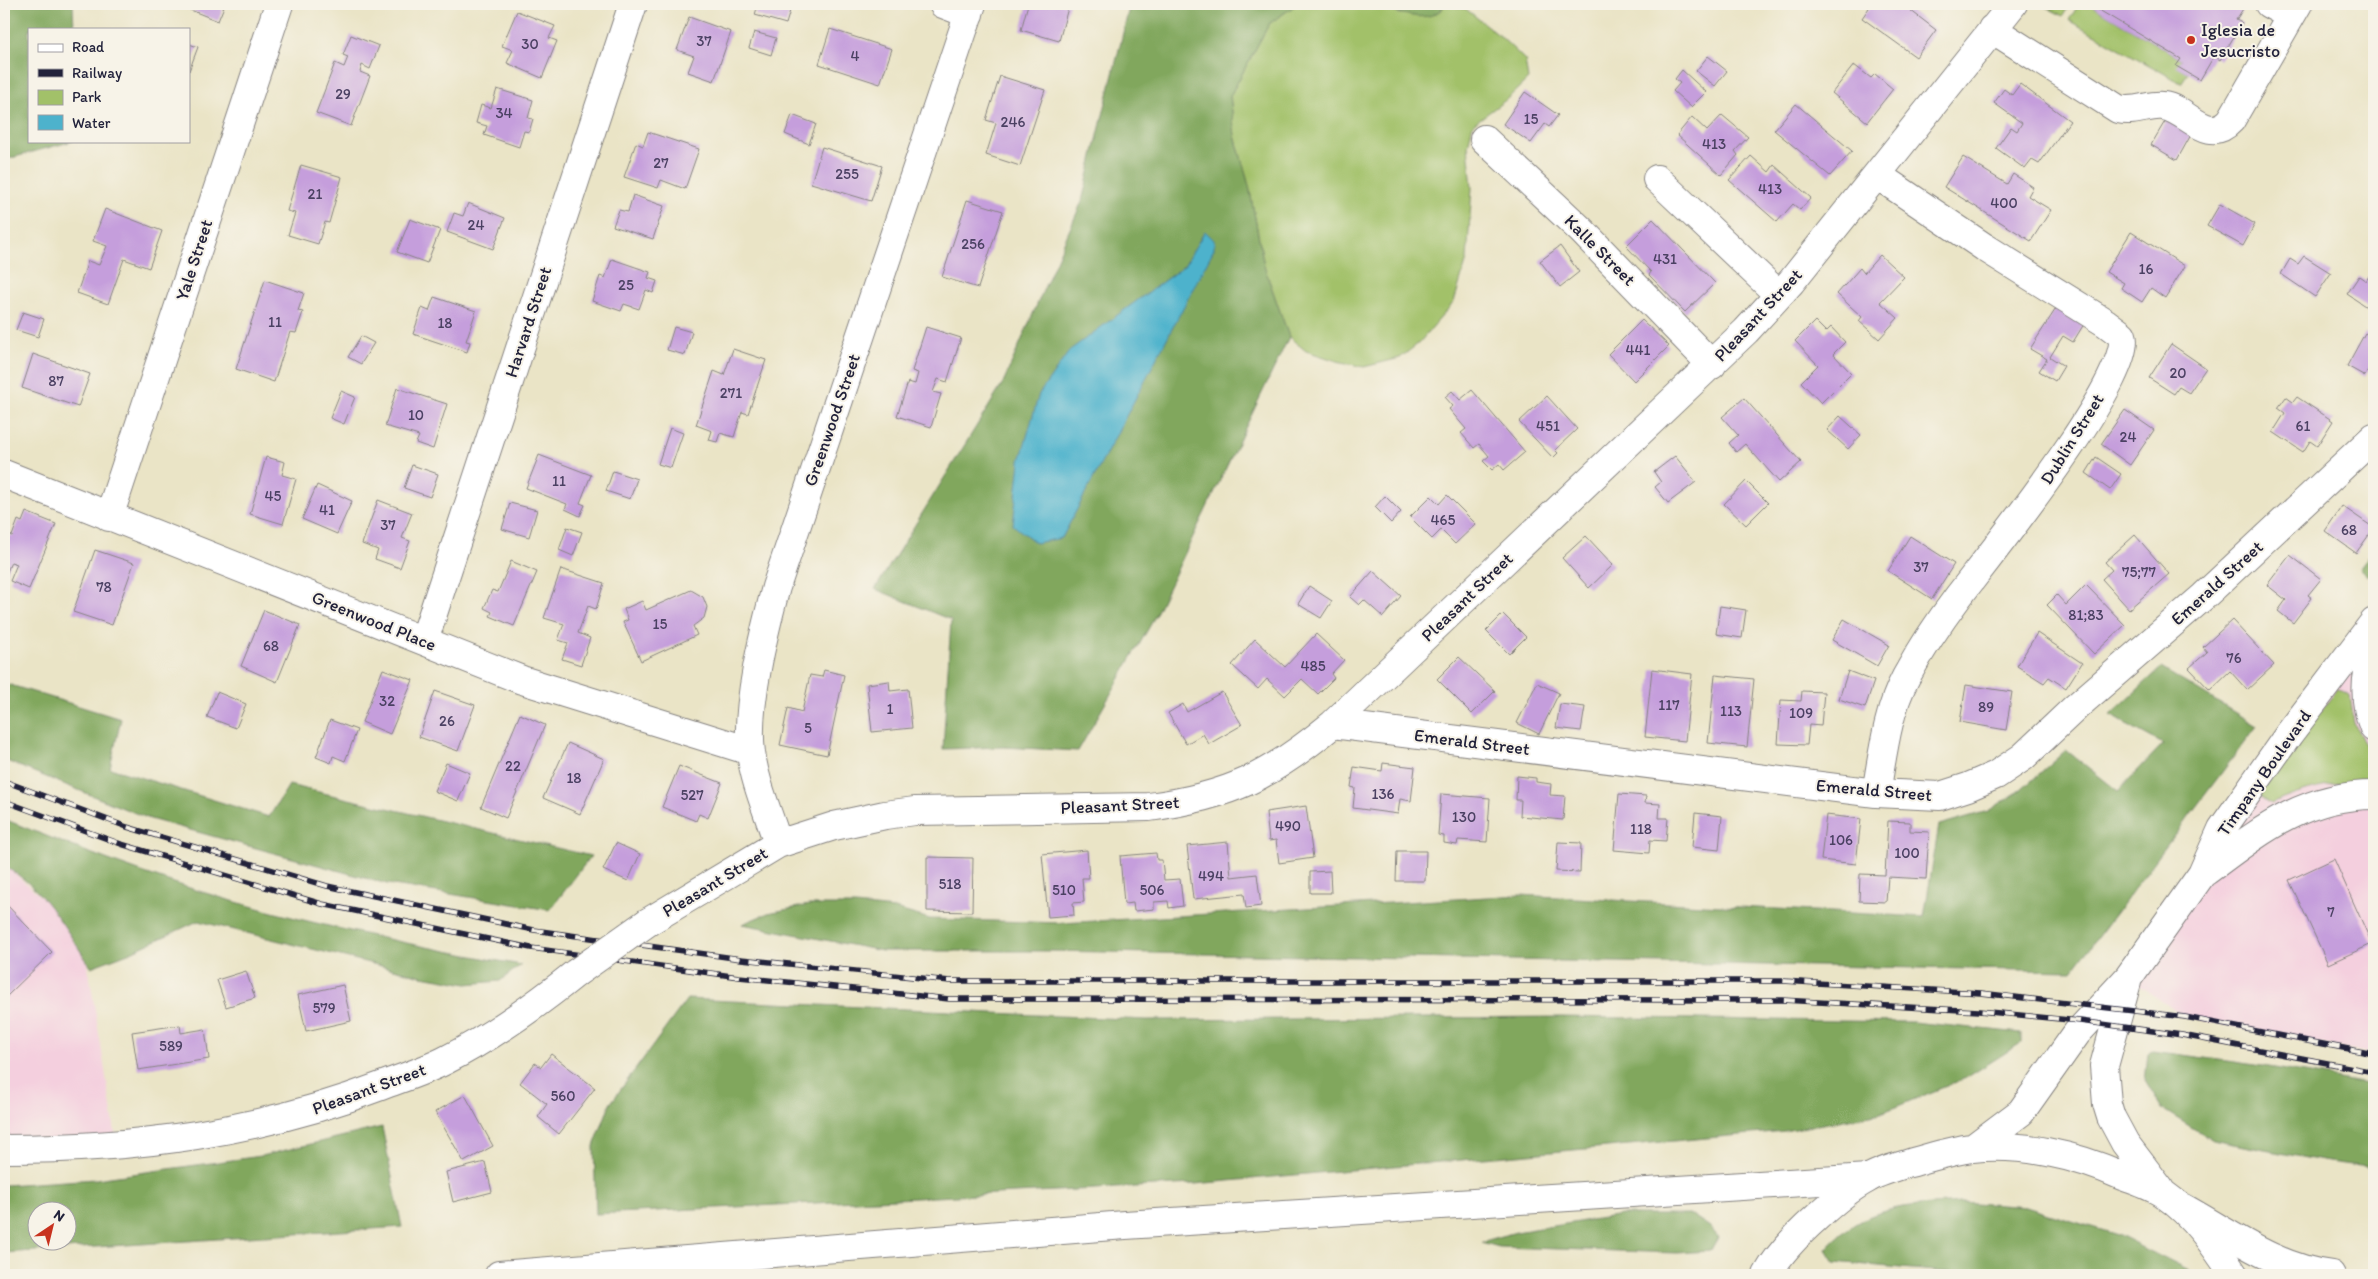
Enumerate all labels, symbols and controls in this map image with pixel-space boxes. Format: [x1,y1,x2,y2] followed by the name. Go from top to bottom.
[2201,19,2280,62] place label: Iglesia de Jesucristo
[28,28,190,142] legend
[696,32,712,50] house number: 37
[2185,34,2197,46] marker: Iglesia de Jesucristo
[521,35,539,53] house number: 30
[72,38,105,56] text: Road
[850,47,860,65] house number: 4
[72,64,122,82] text: Railway
[335,85,351,103] house number: 29
[72,88,102,106] text: Park
[495,104,513,122] house number: 34
[1524,110,1539,128] house number: 15
[1001,113,1025,131] house number: 246
[72,114,111,132] text: Water
[1702,135,1726,153] house number: 413
[653,154,669,172] house number: 27
[835,165,859,183] house number: 255
[1758,180,1782,198] house number: 413
[308,185,322,203] house number: 21
[1990,194,2018,212] house number: 400
[1560,210,1640,290] street label: Kalle Street
[171,216,218,303] street label: Yale Street
[468,216,484,234] house number: 24
[961,235,985,253] house number: 256
[1653,250,1677,268] house number: 431
[2139,260,2154,278] house number: 16
[500,264,556,380] street label: Harvard Street
[1709,264,1807,366] street label: Pleasant Street
[618,276,634,294] house number: 25
[268,313,282,331] house number: 11
[437,314,453,332] house number: 18
[1626,341,1651,359] house number: 441
[799,351,865,489] street label: Greenwood Street
[2169,364,2187,382] house number: 20
[48,372,64,390] house number: 87
[720,384,742,402] house number: 271
[2035,389,2109,488] street label: Dublin Street
[408,406,424,424] house number: 10
[1536,417,1560,435] house number: 451
[2296,417,2310,435] house number: 61
[2120,428,2136,446] house number: 24
[552,472,566,490] house number: 11
[265,487,282,505] house number: 45
[319,501,335,519] house number: 41
[1431,511,1456,529] house number: 465
[380,516,396,534] house number: 37
[2341,521,2357,539] house number: 68
[2166,536,2268,630] street label: Emerald Street
[1417,548,1518,646] street label: Pleasant Street
[1913,558,1929,576] house number: 37
[2122,563,2157,581] house number: 75;77
[96,578,112,596] house number: 78
[309,586,439,656] street label: Greenwood Place
[2068,606,2104,624] house number: 81;83
[653,615,668,633] house number: 15
[263,637,279,655] house number: 68
[2226,649,2242,667] house number: 76
[1300,657,1326,675] house number: 485
[379,692,395,710] house number: 32
[1658,696,1680,714] house number: 117
[1978,698,1994,716] house number: 89
[887,700,894,718] house number: 1
[1720,702,1742,720] house number: 113
[1789,704,1813,722] house number: 109
[2212,705,2316,840] street label: Timpany Boulevard
[439,712,455,730] house number: 26
[804,719,812,737] house number: 5
[1413,724,1531,760] street label: Emerald Street
[505,757,521,775] house number: 22
[566,769,582,787] house number: 18
[1815,774,1933,806] street label: Emerald Street
[1371,785,1395,803] house number: 136
[680,786,704,804] house number: 527
[1060,791,1180,819] street label: Pleasant Street
[1452,808,1476,826] house number: 130
[1275,817,1301,835] house number: 490
[1630,820,1652,838] house number: 118
[1829,831,1853,849] house number: 106
[658,842,772,922] street label: Pleasant Street
[1894,844,1920,862] house number: 100
[1198,867,1224,885] house number: 494
[938,875,962,893] house number: 518
[1052,881,1076,899] house number: 510
[1139,881,1165,899] house number: 506
[2327,903,2335,921] house number: 7
[312,999,336,1017] house number: 579
[159,1037,183,1055] house number: 589
[309,1058,429,1120] street label: Pleasant Street
[550,1087,576,1105] house number: 560
[28,1202,78,1252] north arrow
[50,1206,68,1225] text: N

